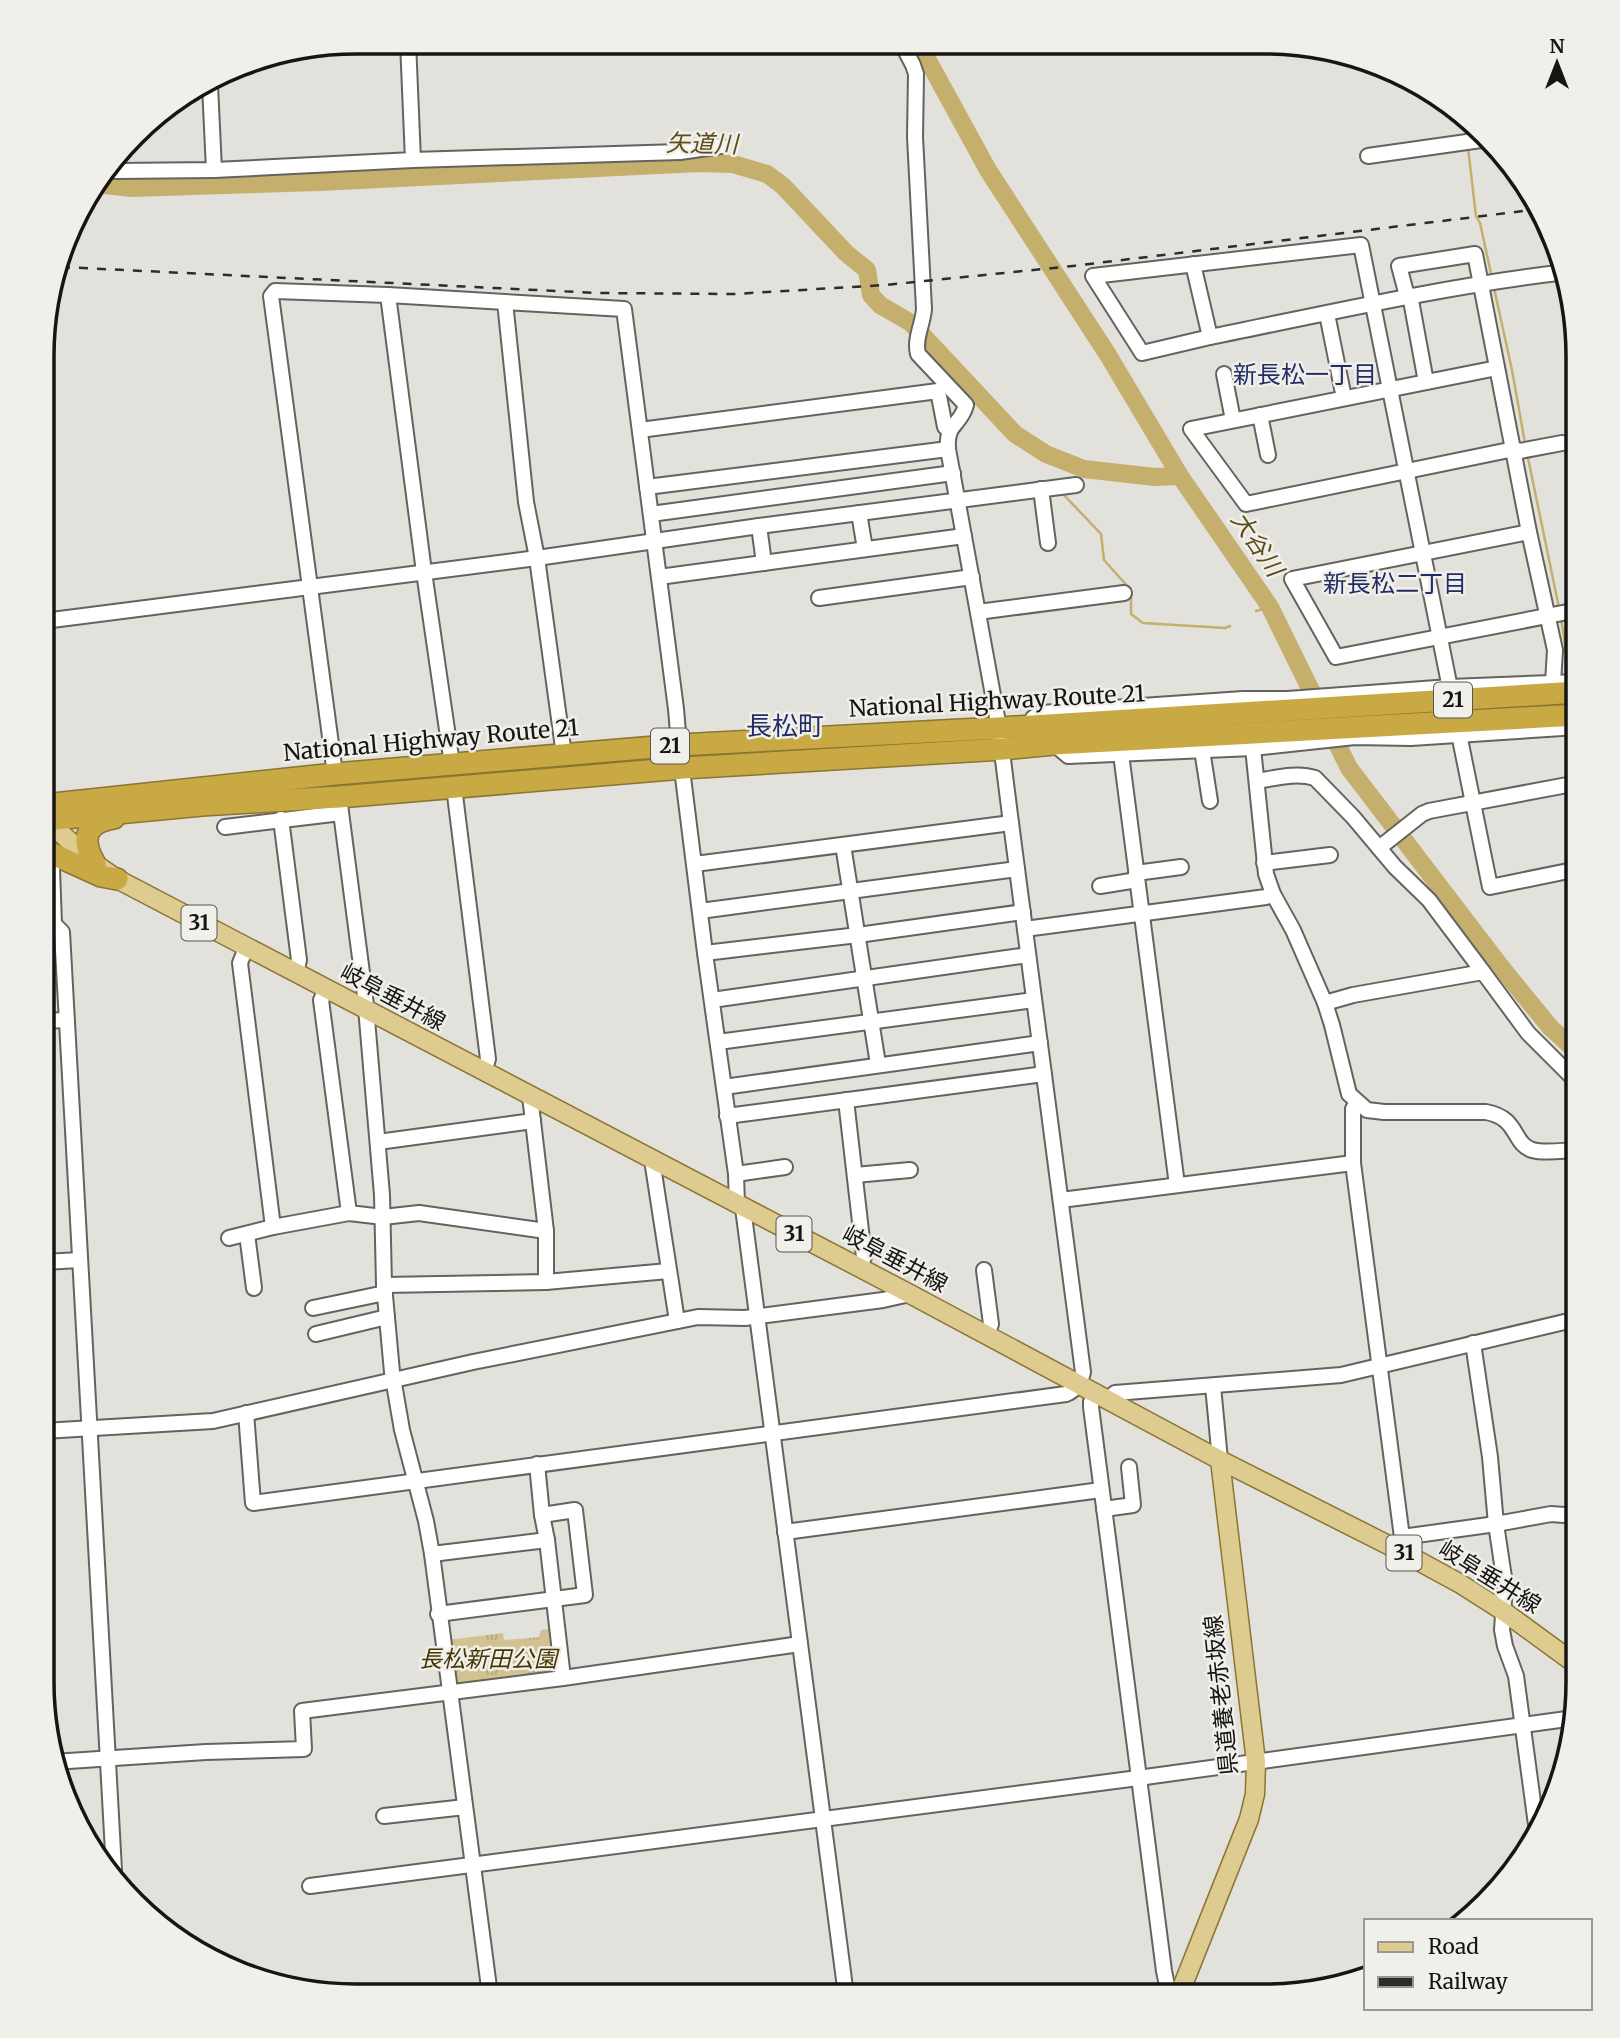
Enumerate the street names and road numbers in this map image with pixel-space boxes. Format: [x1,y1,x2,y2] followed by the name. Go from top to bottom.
[848,678,1146,723] street label: National Highway Route 21
[1434,682,1472,718] road number: 21
[282,712,580,767] street label: National Highway Route 21
[651,728,689,764] road number: 21
[182,906,216,940] road number: 31
[336,957,451,1036] street label: 岐阜垂井線
[776,1216,812,1252] road number: 31
[838,1219,953,1298] street label: 岐阜垂井線
[1434,1534,1547,1619] street label: 岐阜垂井線
[1386,1536,1422,1570] road number: 31
[1198,1613,1243,1777] street label: 県道養老赤坂線

